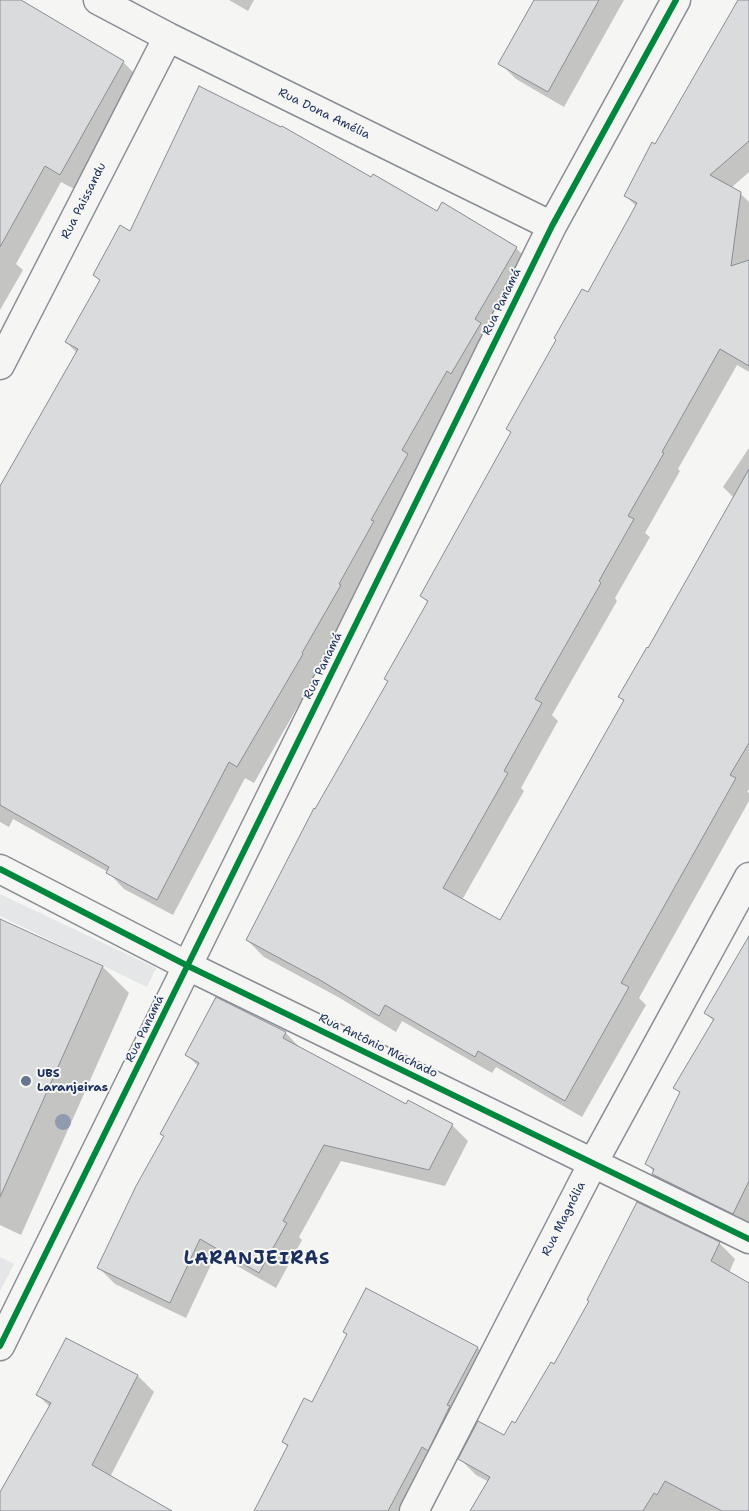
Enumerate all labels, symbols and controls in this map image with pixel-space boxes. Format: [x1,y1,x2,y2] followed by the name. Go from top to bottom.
[276,86,372,142] street label: Rua Dona Amélia
[59,160,109,242] street label: Rua Paissandu
[480,266,524,338] street label: Rua Panamá
[301,630,345,702] street label: Rua Panamá
[123,993,167,1065] street label: Rua Panamá
[316,1011,440,1081] street label: Rua Antônio Machado
[37,1067,108,1095] place label: UBS Laranjeiras
[19,1074,33,1088] marker: UBS Laranjeiras
[539,1180,589,1258] street label: Rua Magnólia
[182,1248,332,1270] district label: LARANJEIRAS

